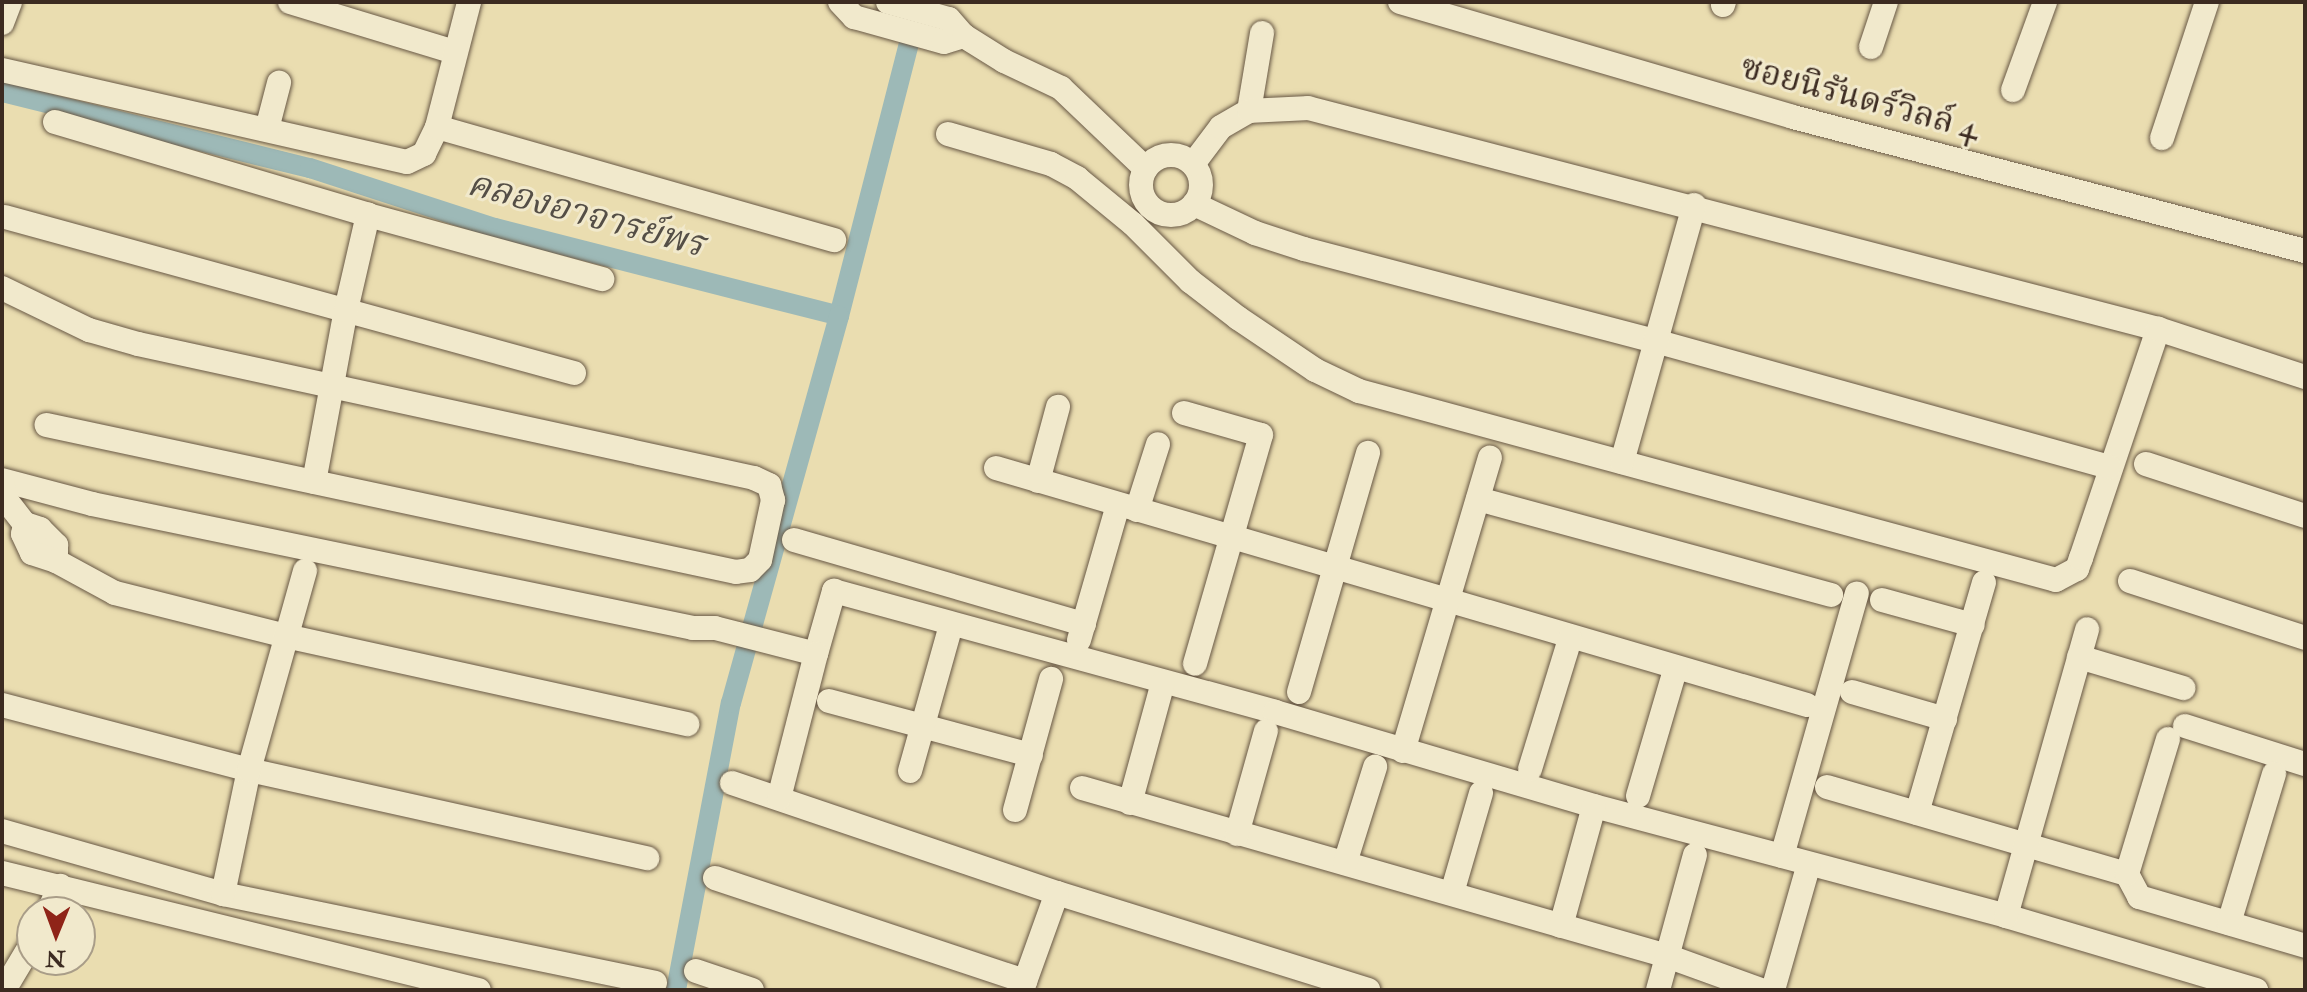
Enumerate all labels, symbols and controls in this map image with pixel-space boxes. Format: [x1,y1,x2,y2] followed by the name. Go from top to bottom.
[1736,47,1984,149] street label: ซอยนิรันดร์วิลล์ 4
[463,162,709,266] water label: คลองอาจารย์พร
[16,896,96,976] north arrow
[46,944,66,972] text: N

